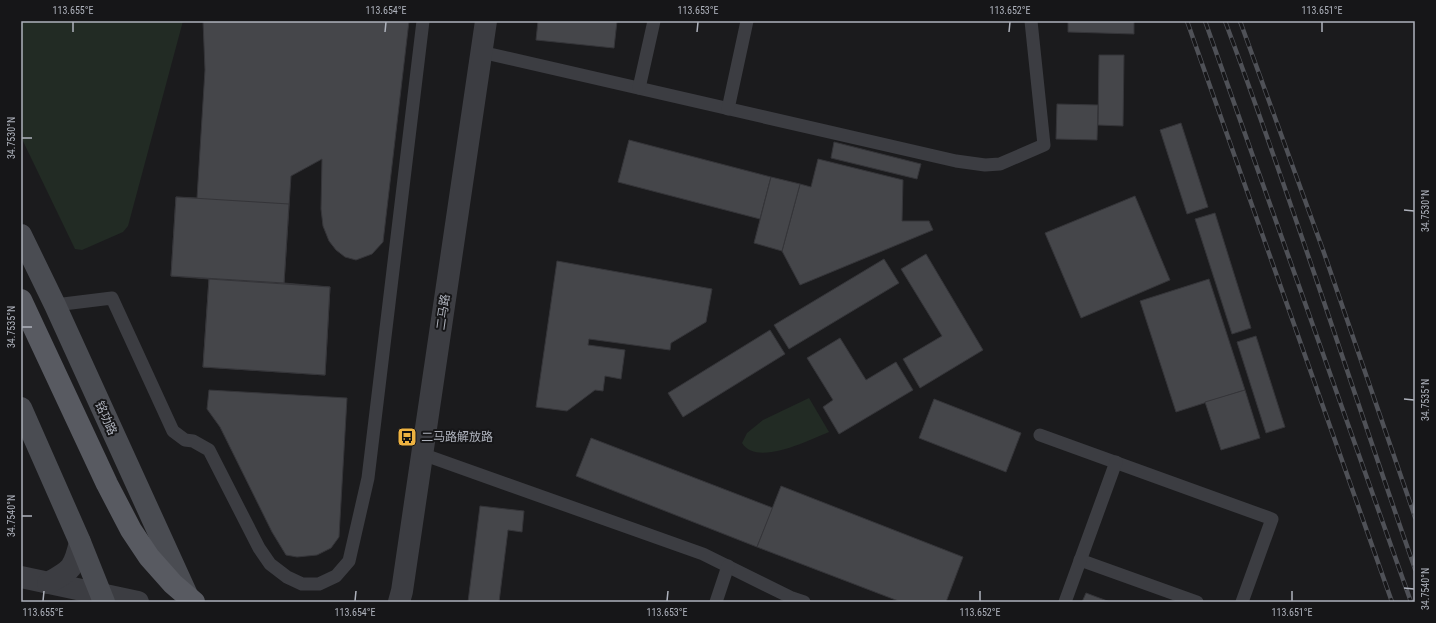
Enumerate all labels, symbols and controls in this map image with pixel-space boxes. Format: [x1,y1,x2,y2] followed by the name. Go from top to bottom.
[53,5,94,16] text: 113.655°E
[366,5,407,16] text: 113.654°E
[678,5,719,16] text: 113.653°E
[990,5,1031,16] text: 113.652°E
[1302,5,1343,16] text: 113.651°E
[6,117,17,159] text: 34.7530°N
[1420,190,1431,232] text: 34.7530°N
[434,293,452,331] street label: 二马路
[6,306,17,348] text: 34.7535°N
[1420,379,1431,421] text: 34.7535°N
[92,399,120,437] street label: 铭功路
[396,426,418,448] bus stop icon: 二马路解放路
[421,430,493,444] place label: 二马路解放路
[6,495,17,537] text: 34.7540°N
[1420,568,1431,610] text: 34.7540°N
[23,607,64,618] text: 113.655°E
[335,607,376,618] text: 113.654°E
[647,607,688,618] text: 113.653°E
[960,607,1001,618] text: 113.652°E
[1272,607,1313,618] text: 113.651°E

